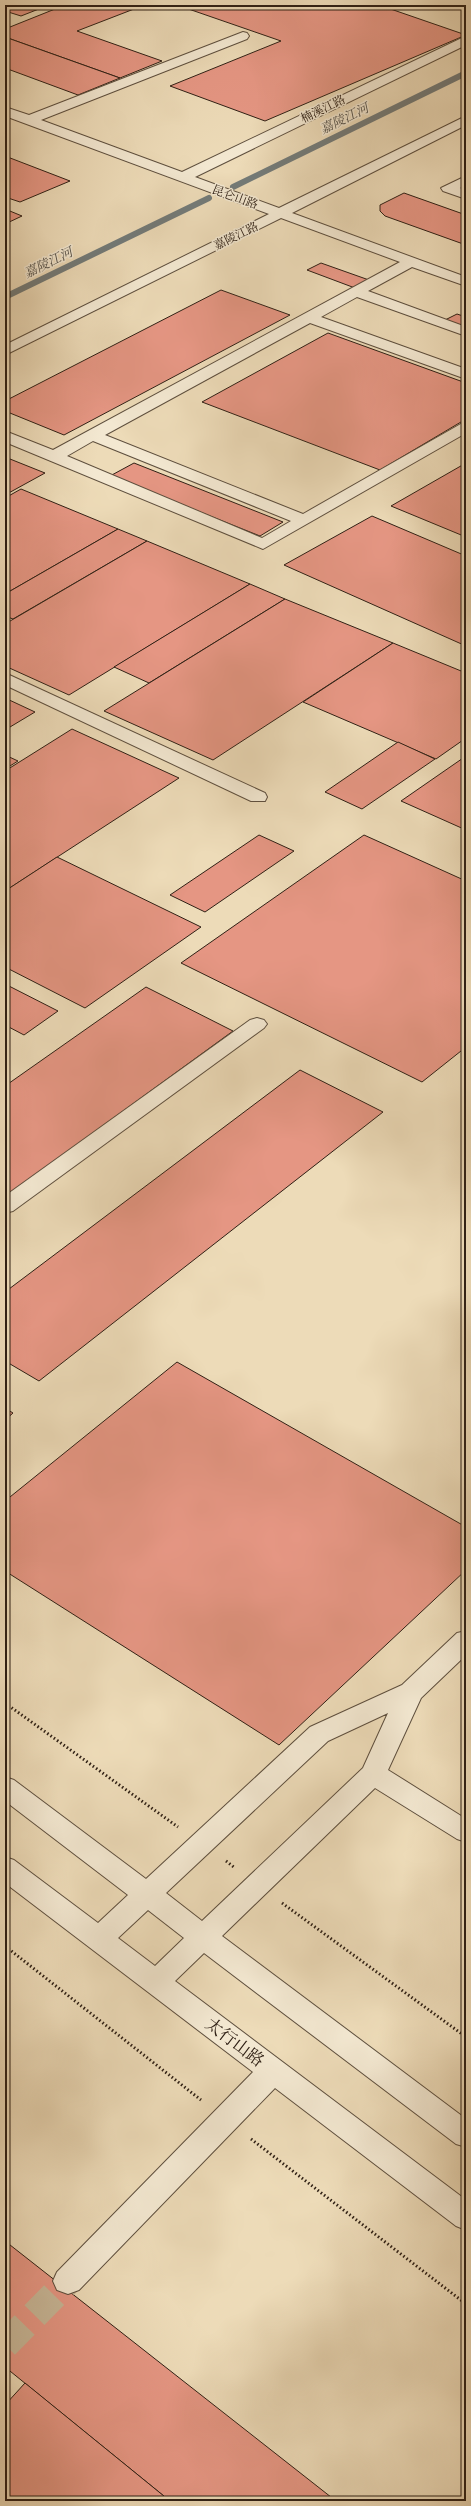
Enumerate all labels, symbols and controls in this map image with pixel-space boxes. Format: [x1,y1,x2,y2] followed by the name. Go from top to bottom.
[298,91,348,127] street label: 楠溪江路
[317,99,374,138] water label: 嘉陵江河
[210,181,260,213] street label: 昆仑山路
[211,218,261,254] street label: 嘉陵江路
[21,243,78,282] water label: 嘉陵江河
[201,2013,269,2072] street label: 太行山路

